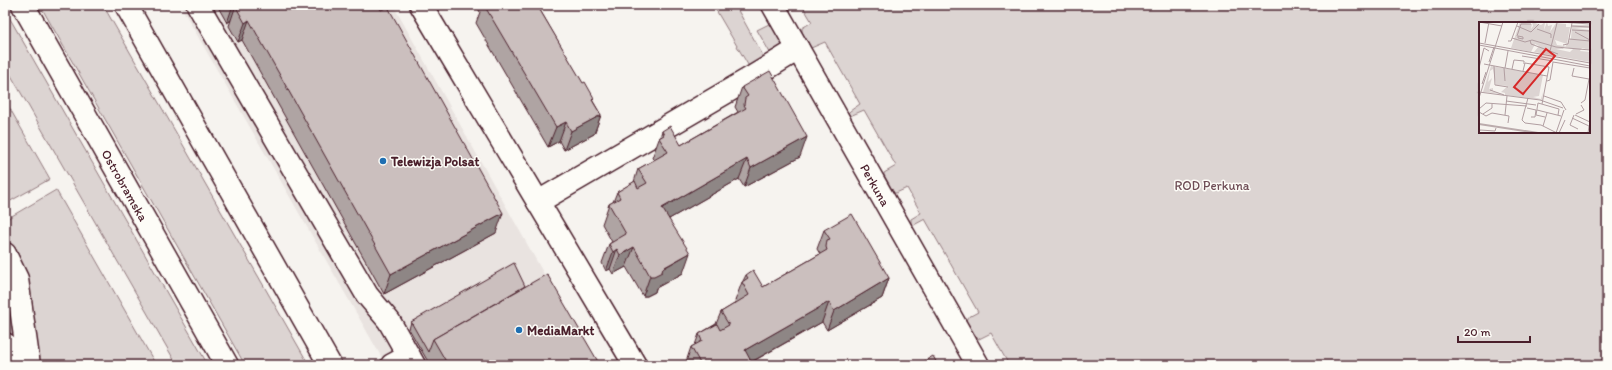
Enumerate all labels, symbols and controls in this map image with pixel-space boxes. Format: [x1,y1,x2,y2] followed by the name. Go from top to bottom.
[1479,22,1590,133] inset map
[99,147,151,224] street label: Ostrobramska
[390,154,479,170] place label: Telewizja Polsat
[378,156,388,166] marker: Telewizja Polsat
[857,161,894,209] street label: Perkuna
[1174,178,1250,193] park label: ROD Perkuna
[1458,318,1530,344] scale bar
[527,323,595,338] place label: MediaMarkt
[514,325,524,335] marker: MediaMarkt
[1464,325,1491,339] text: 20 m

